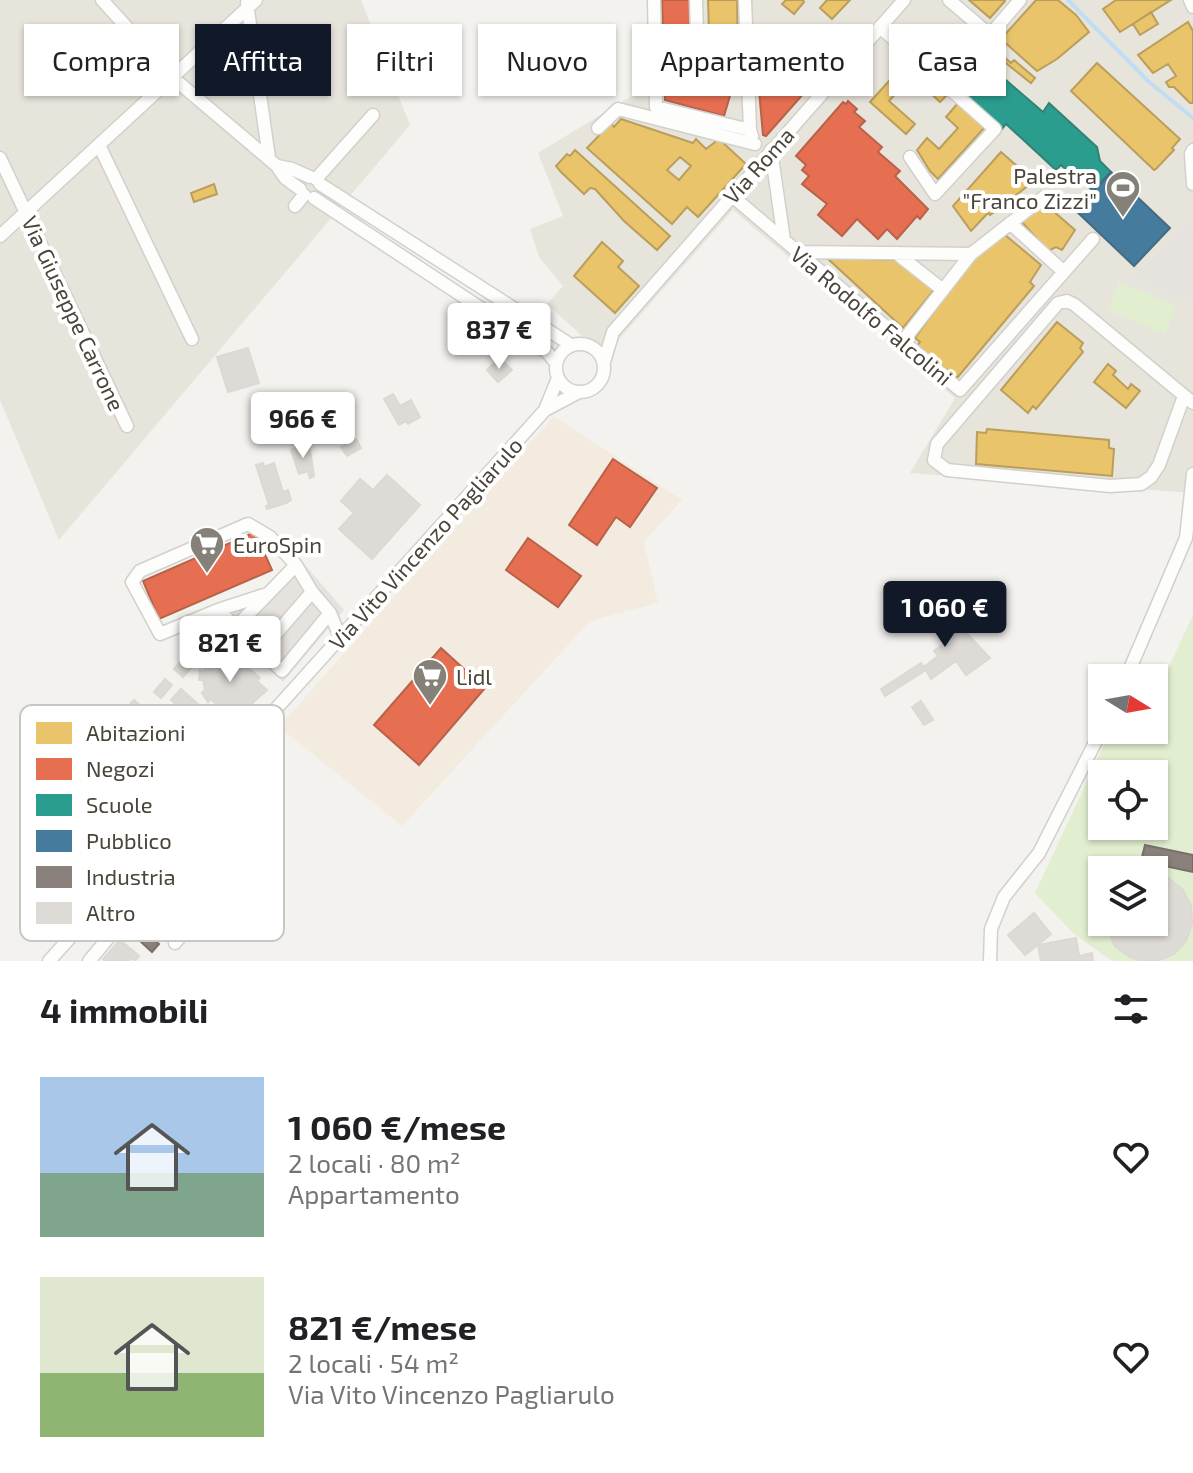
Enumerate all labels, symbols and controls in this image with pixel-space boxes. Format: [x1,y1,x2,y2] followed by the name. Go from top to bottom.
[24,24,179,96] chip: Compra
[195,24,331,96] chip: Affitta
[347,24,462,96] chip: Filtri
[478,24,616,96] chip: Nuovo
[632,24,873,96] chip: Appartamento
[889,24,1006,96] chip: Casa
[717,122,799,208] street label: Via Roma
[963,162,1097,213] place label: Palestra "Franco Zizzi"
[1104,169,1142,219] sports icon: Palestra "Franco Zizzi"
[17,211,131,415] street label: Via Giuseppe Carrone
[786,240,958,390] street label: Via Rodolfo Falcolini
[443,303,555,371] pin: 837 €
[466,313,532,344] text: 837 €
[247,392,359,460] pin: 966 €
[269,402,337,433] text: 966 €
[323,432,527,654] street label: Via Vito Vincenzo Pagliarulo
[188,525,226,575] supermarket icon: EuroSpin
[233,531,322,557] place label: EuroSpin
[871,581,1019,649] pin: 1 060 €
[901,591,989,622] text: 1 060 €
[174,616,286,684] pin: 821 €
[198,626,262,657] text: 821 €
[411,657,449,707] supermarket icon: Lidl
[456,663,492,689] place label: Lidl
[1088,664,1168,744] north arrow
[1088,664,1168,936] map controls
[20,705,284,941] legend
[86,719,186,745] text: Abitazioni
[86,755,155,781] text: Negozi
[1088,760,1168,840] button: locate
[86,791,152,817] text: Scuole
[86,827,172,853] text: Pubblico
[1088,856,1168,936] button: layers
[86,863,176,889] text: Industria
[86,899,135,925] text: Altro
[1109,987,1153,1031] icon: filters
[40,989,208,1030] text: 4 immobili
[288,1106,506,1147] text: 1 060 €/mese
[104,1109,200,1205] icon: home
[1109,1135,1153,1179] icon: heart
[288,1147,461,1178] text: 2 locali · 80 m²
[288,1178,460,1209] text: Appartamento
[288,1306,477,1347] text: 821 €/mese
[104,1309,200,1405] icon: home
[1109,1335,1153,1379] icon: heart
[288,1347,459,1378] text: 2 locali · 54 m²
[288,1378,615,1409] text: Via Vito Vincenzo Pagliarulo

